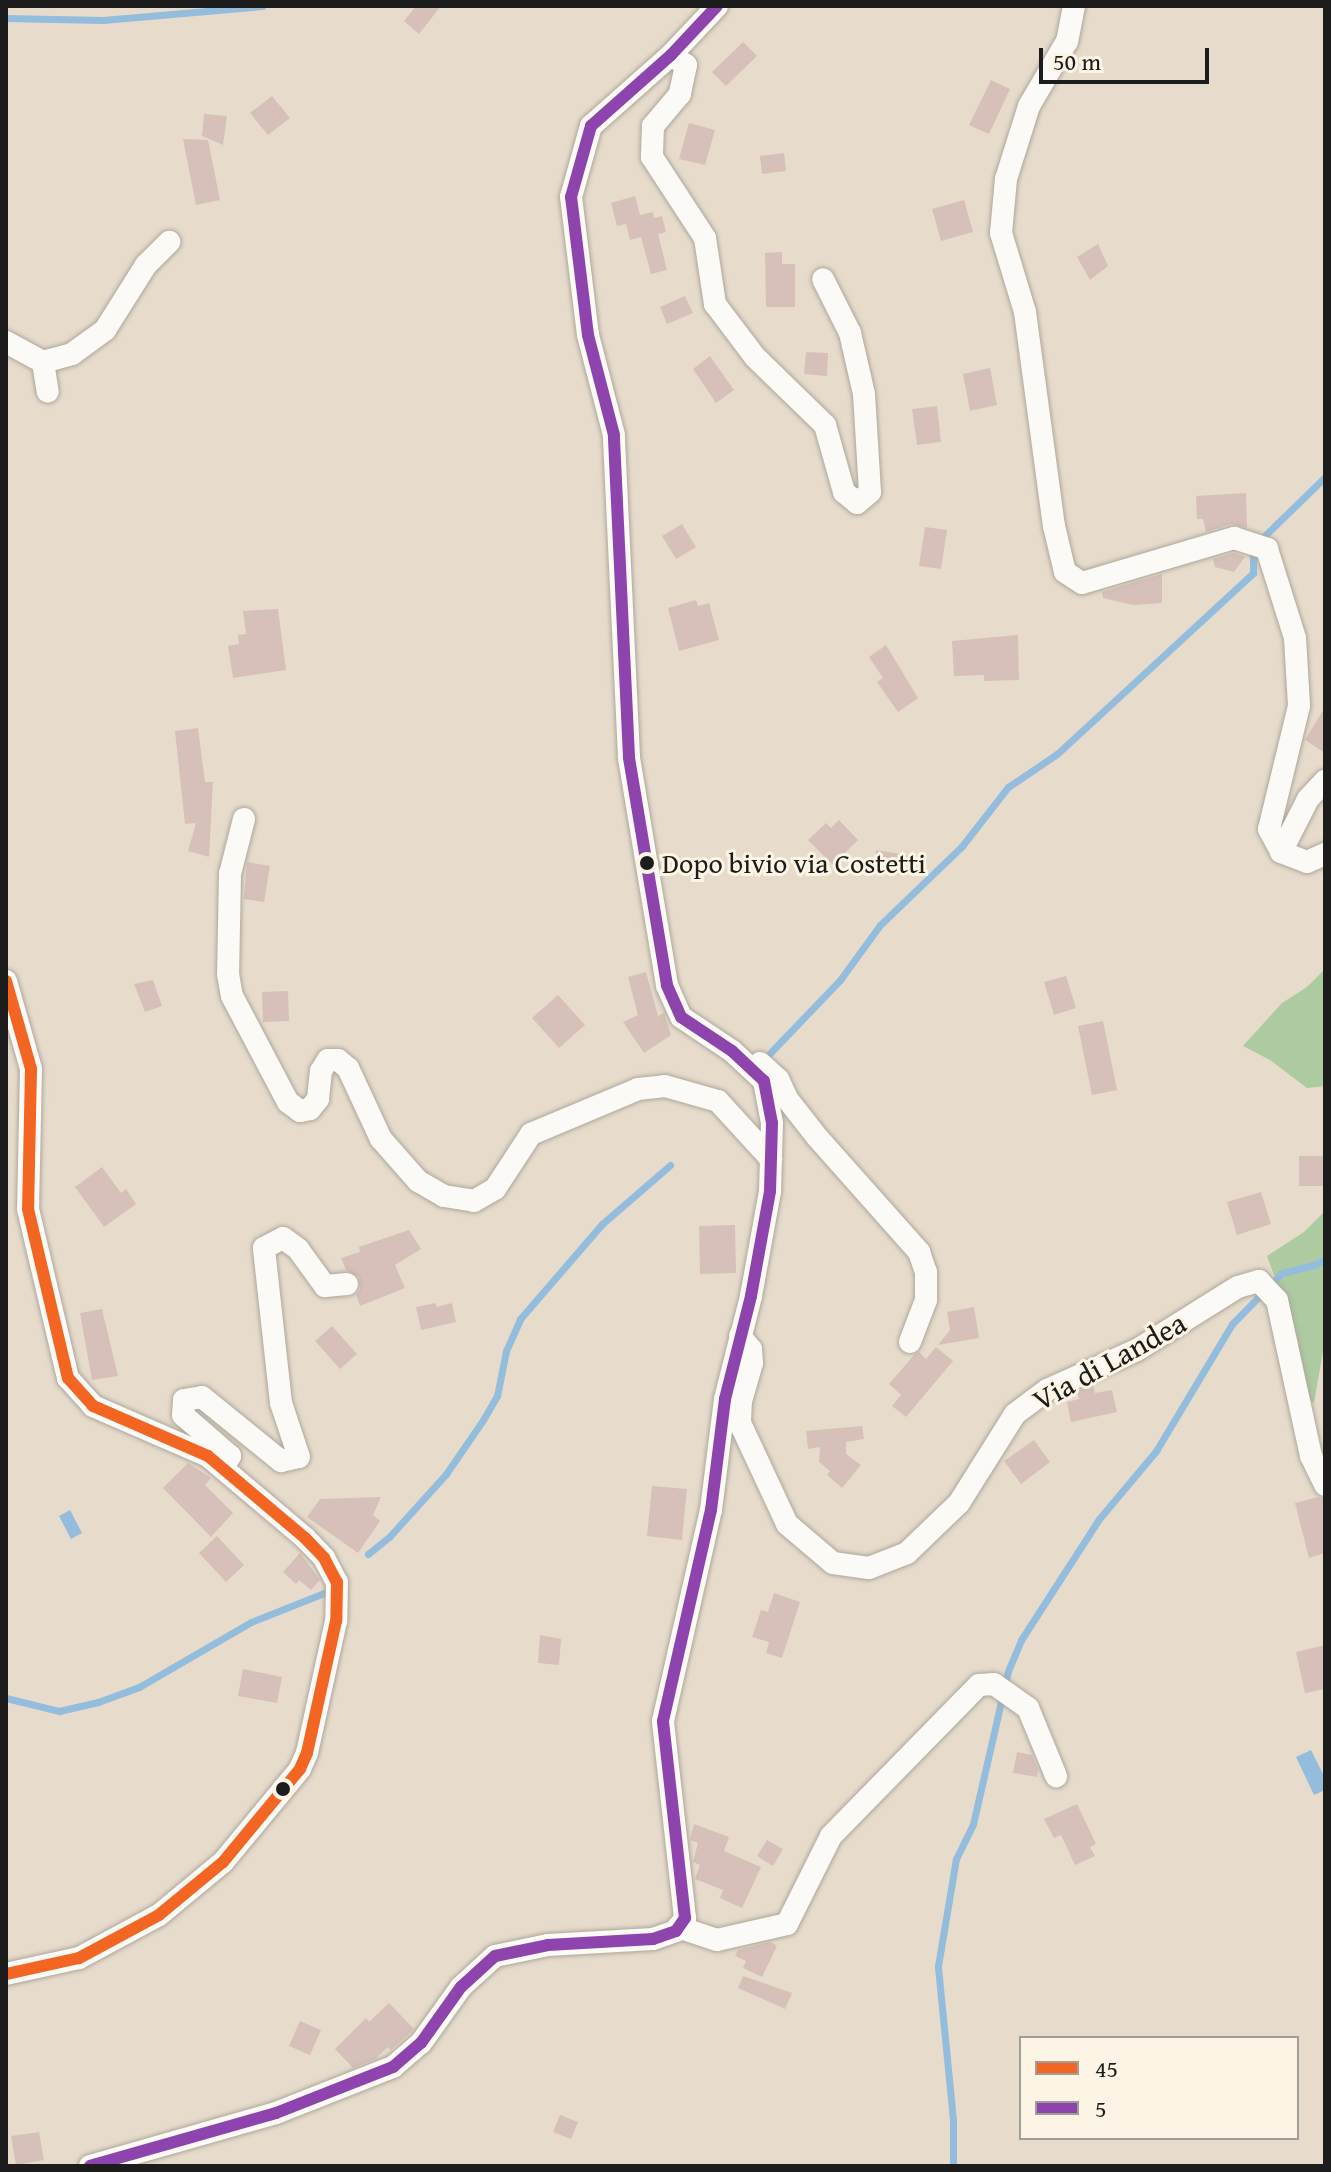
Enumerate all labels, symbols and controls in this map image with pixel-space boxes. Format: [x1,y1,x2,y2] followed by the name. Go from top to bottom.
[1043,32,1213,82] scale bar
[1053,44,1101,79] text: 50 m
[662,846,926,880] place label: Dopo bivio via Costetti
[639,855,655,871] marker: Dopo bivio via Costetti
[1026,1304,1192,1418] street label: Via di Landea
[275,1781,291,1797] unlabelled marker
[1019,2036,1299,2140] legend
[1095,2051,1118,2086] text: 45
[1095,2091,1107,2126] text: 5

